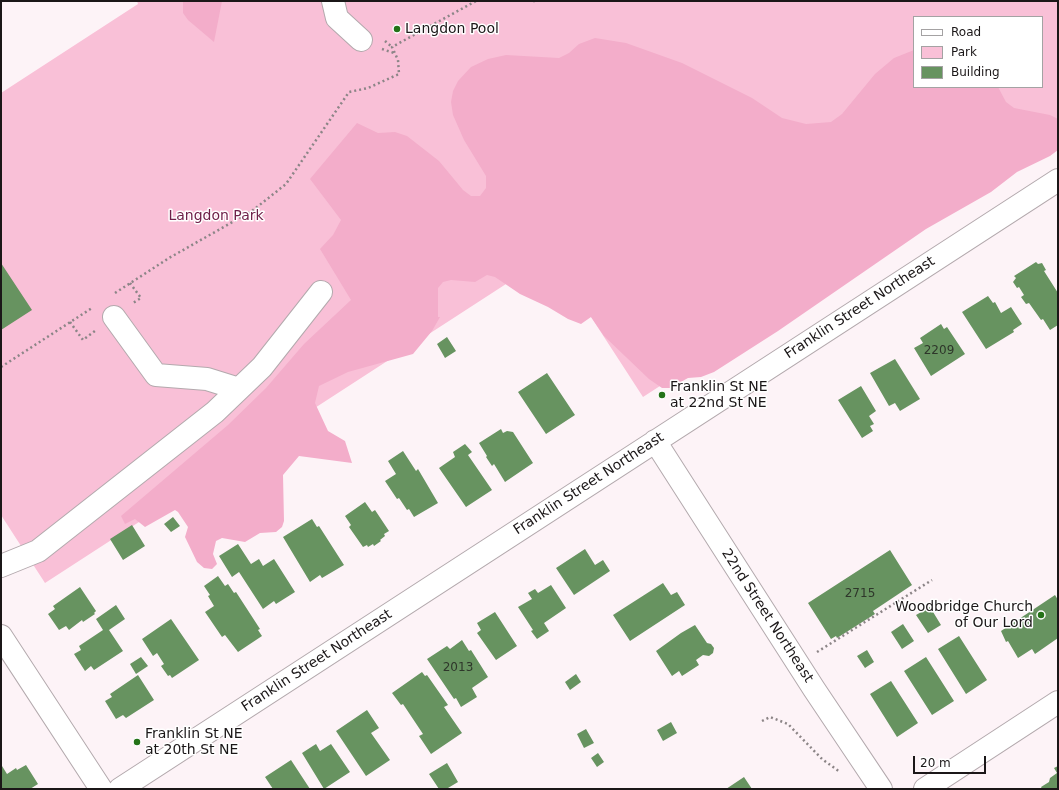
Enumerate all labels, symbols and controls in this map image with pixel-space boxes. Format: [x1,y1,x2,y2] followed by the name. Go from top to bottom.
[913,16,1043,88] legend
[405,21,499,37] place label: Langdon Pool
[392,24,402,34] marker: Langdon Pool
[951,25,981,39] text: Road
[951,45,977,59] text: Park
[951,65,1000,79] text: Building
[168,208,264,224] park label: Langdon Park
[782,253,938,363] street label: Franklin Street Northeast
[924,344,954,358] house number: 2209
[670,379,768,412] place label: Franklin St NE at 22nd St NE
[657,390,667,400] marker: Franklin St NE at 22nd St NE
[511,429,667,539] street label: Franklin Street Northeast
[717,546,817,686] street label: 22nd Street Northeast
[845,587,875,601] house number: 2715
[895,599,1033,632] place label: Woodbridge Church of Our Lord
[239,606,395,716] street label: Franklin Street Northeast
[1036,610,1046,620] marker: Woodbridge Church of Our Lord
[443,661,473,675] house number: 2013
[145,726,243,758] place label: Franklin St NE at 20th St NE
[132,737,142,747] marker: Franklin St NE at 20th St NE
[915,748,988,774] scale bar
[920,756,951,770] text: 20 m

